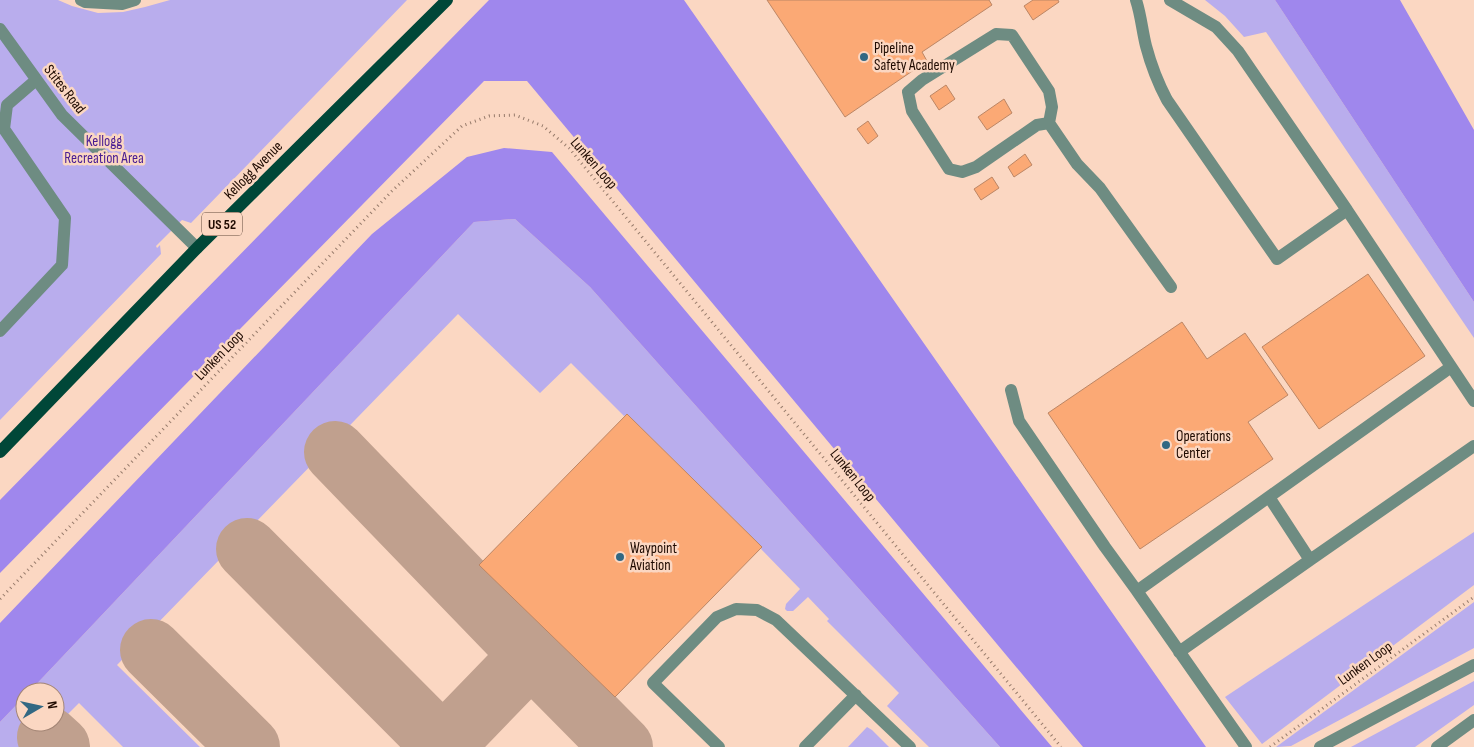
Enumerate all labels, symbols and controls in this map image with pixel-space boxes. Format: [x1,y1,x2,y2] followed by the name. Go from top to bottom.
[874,39,955,75] place label: Pipeline Safety Academy
[858,51,870,63] marker: Pipeline Safety Academy
[40,61,90,118] street label: Stites Road
[64,132,144,168] park label: Kellogg Recreation Area
[566,133,621,193] street label: Lunken Loop
[220,137,287,204] street label: Kellogg Avenue
[202,212,242,235] road number: US 52
[191,326,248,384] street label: Lunken Loop
[1176,427,1231,463] place label: Operations Center
[1160,439,1172,451] marker: Operations Center
[826,445,880,506] street label: Lunken Loop
[629,539,678,575] place label: Waypoint Aviation
[614,551,626,563] marker: Waypoint Aviation
[1334,637,1396,689] street label: Lunken Loop
[15,682,65,732] north arrow
[43,700,61,710] text: N

